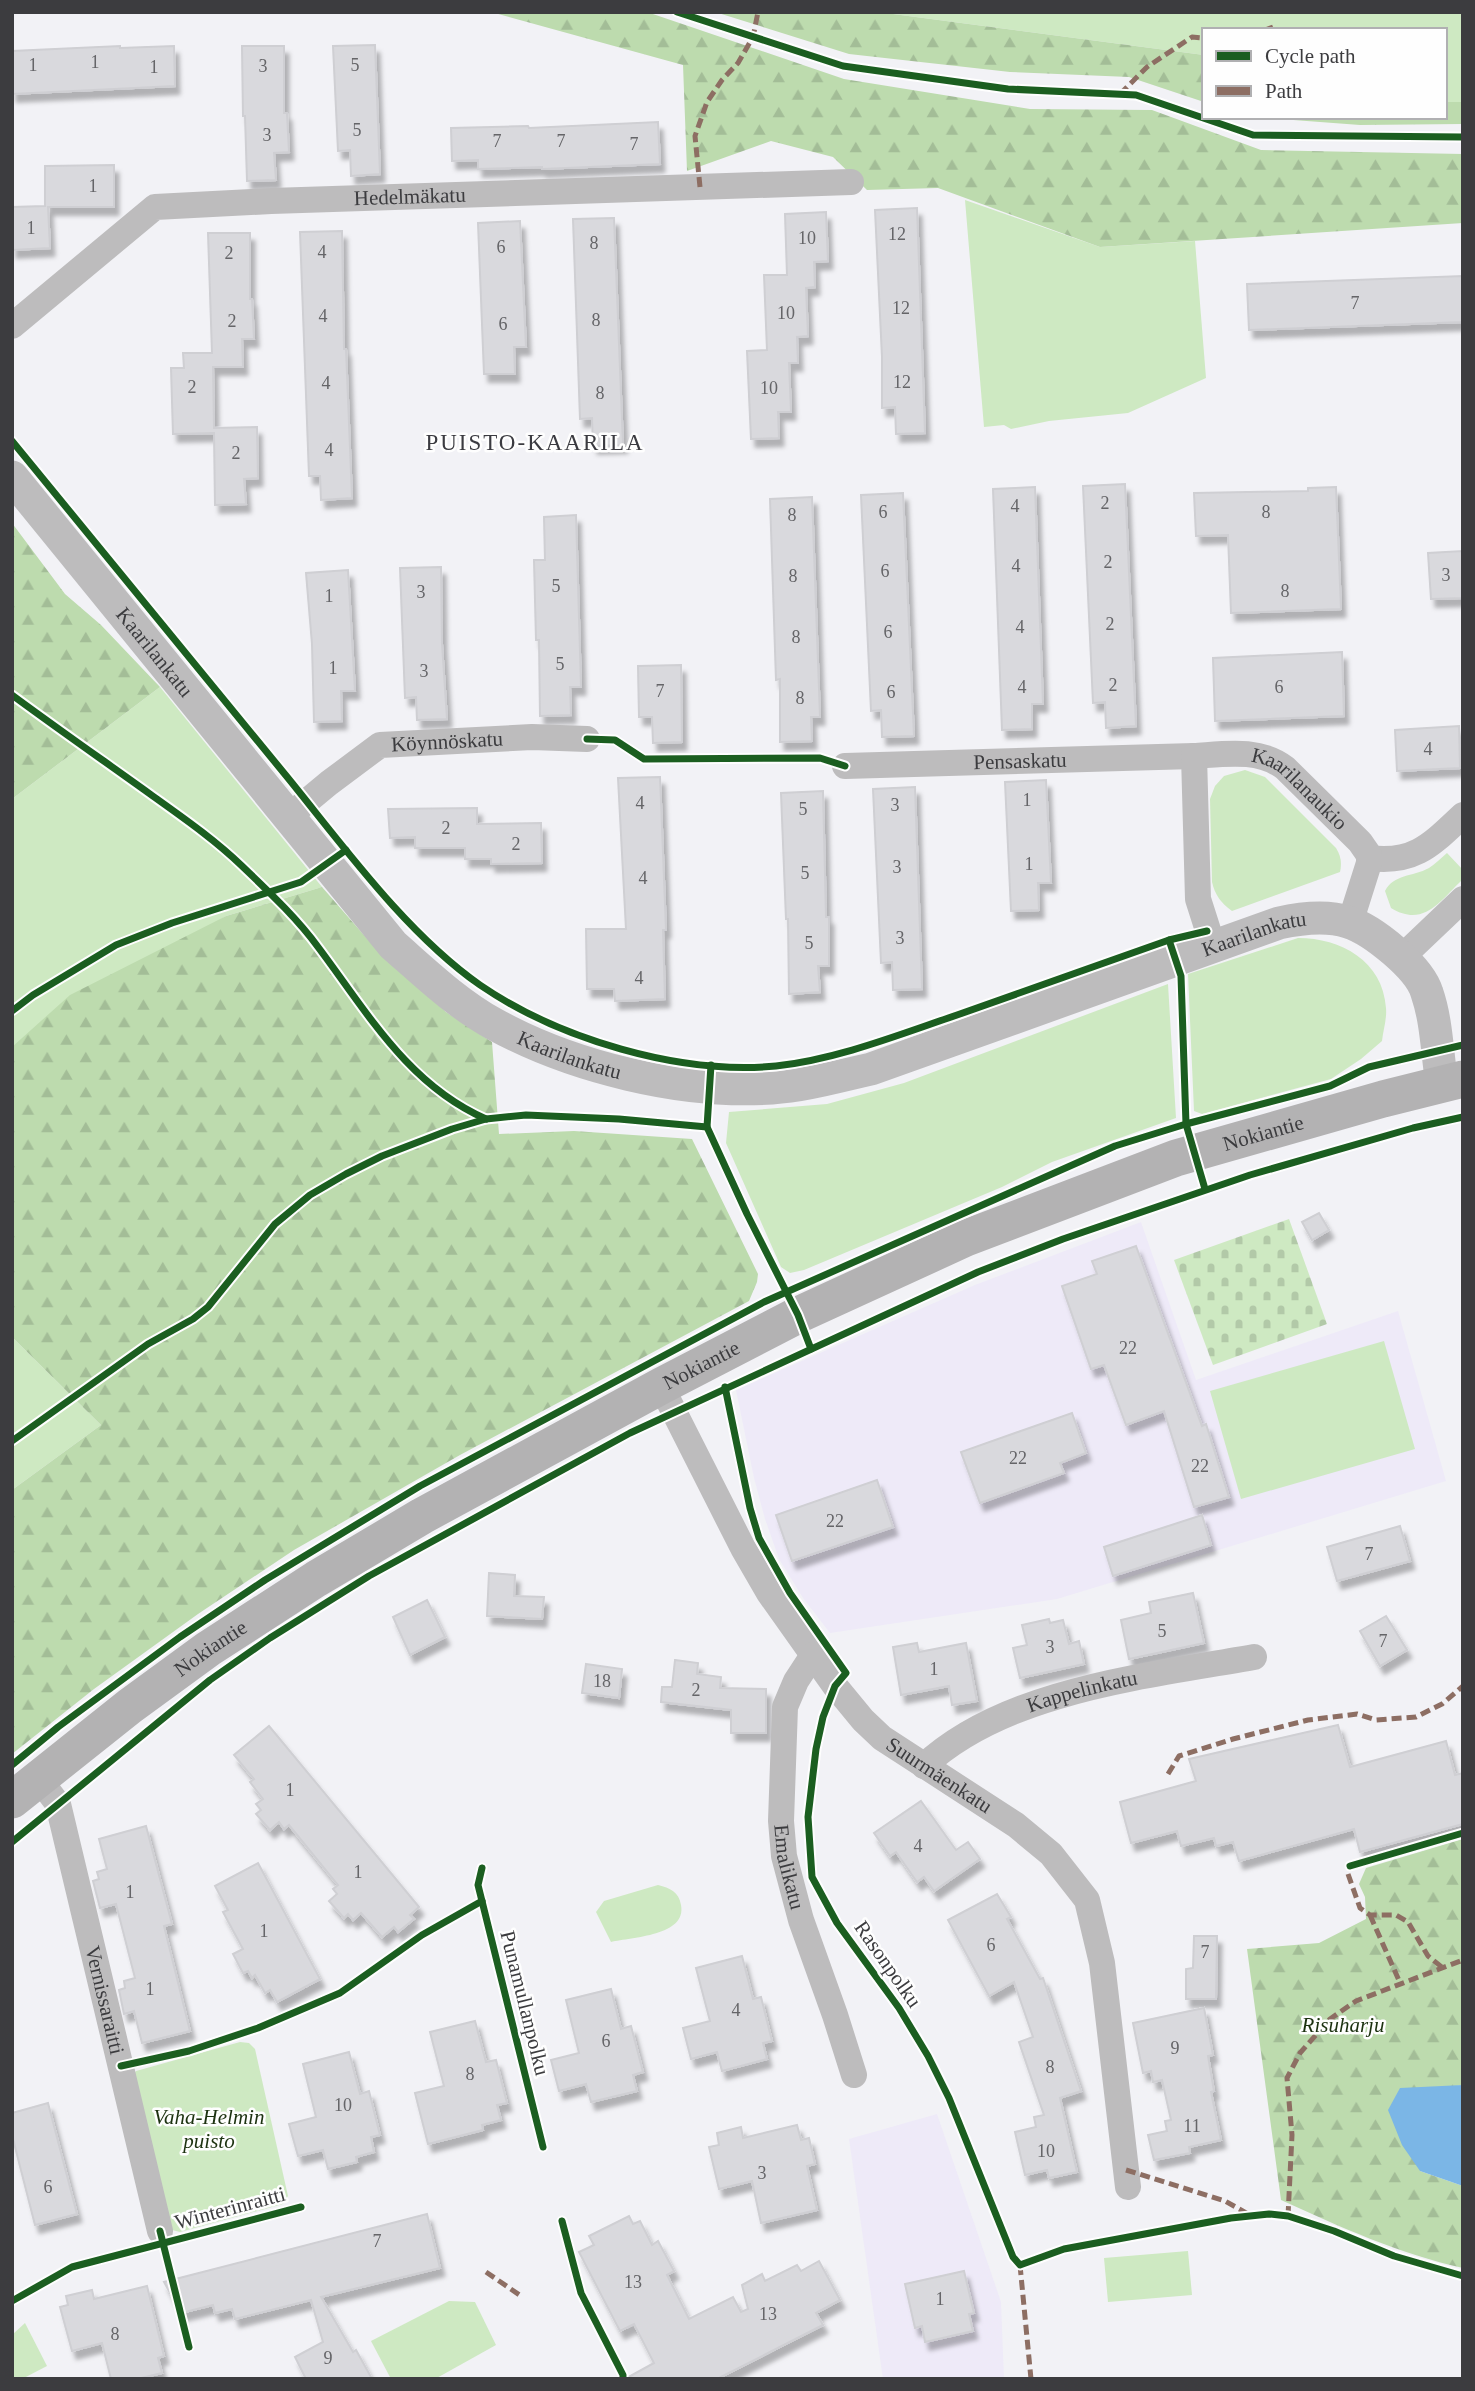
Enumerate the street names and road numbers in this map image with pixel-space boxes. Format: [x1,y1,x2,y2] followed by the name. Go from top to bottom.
[353,183,467,210] street label: Hedelmäkatu
[111,603,199,702] street label: Kaarilankatu
[390,727,504,756] street label: Köynnöskatu
[1249,743,1353,835] street label: Kaarilanaukio
[973,748,1067,774] street label: Pensaskatu
[1199,907,1308,962] street label: Kaarilankatu
[514,1026,624,1084] street label: Kaarilankatu
[1220,1110,1306,1156] street label: Nokiantie
[659,1335,744,1395] street label: Nokiantie
[170,1615,251,1682] street label: Nokiantie
[1024,1665,1140,1717] street label: Kappelinkatu
[882,1732,997,1819] street label: Suurmäenkatu
[769,1823,810,1912] street label: Emalikatu
[849,1916,927,2012] street label: Rasonpolku
[495,1928,555,2078] street label: Punamullanpolku
[80,1943,129,2057] street label: Vernissaraitti
[172,2182,288,2234] street label: Winterinraitti

